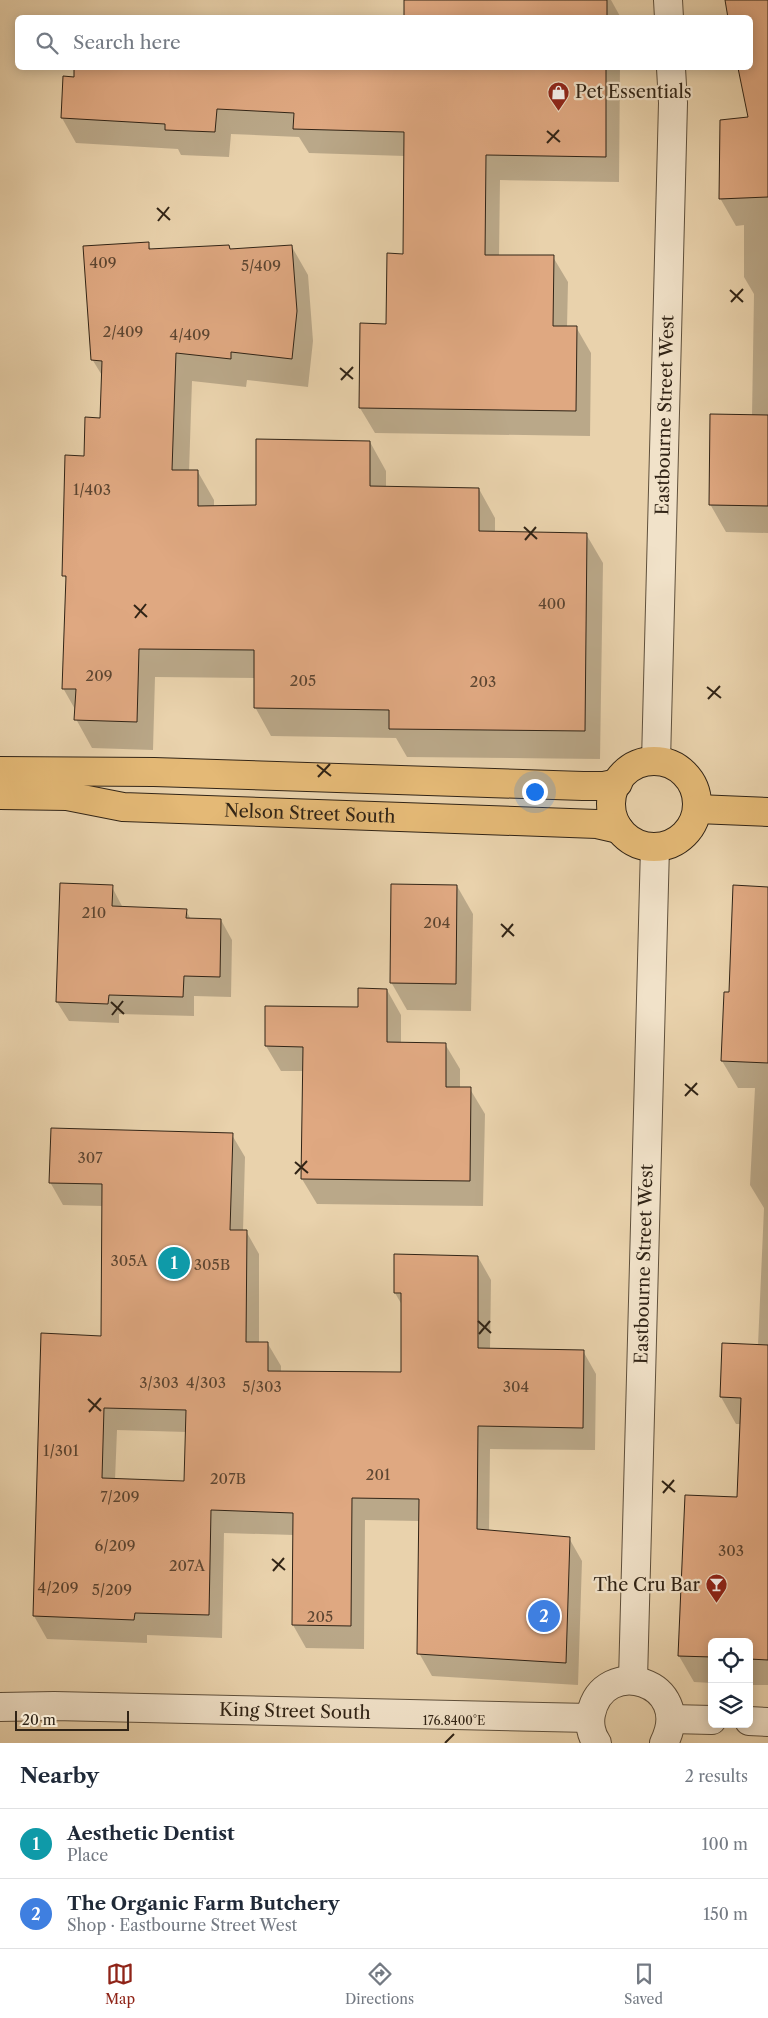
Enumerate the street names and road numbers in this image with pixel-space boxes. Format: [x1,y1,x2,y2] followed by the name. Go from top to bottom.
[651,314,679,516] street label: Eastbourne Street West
[224,800,396,828] street label: Nelson Street South
[630,1163,658,1365] street label: Eastbourne Street West
[219,1699,371,1724] street label: King Street South

